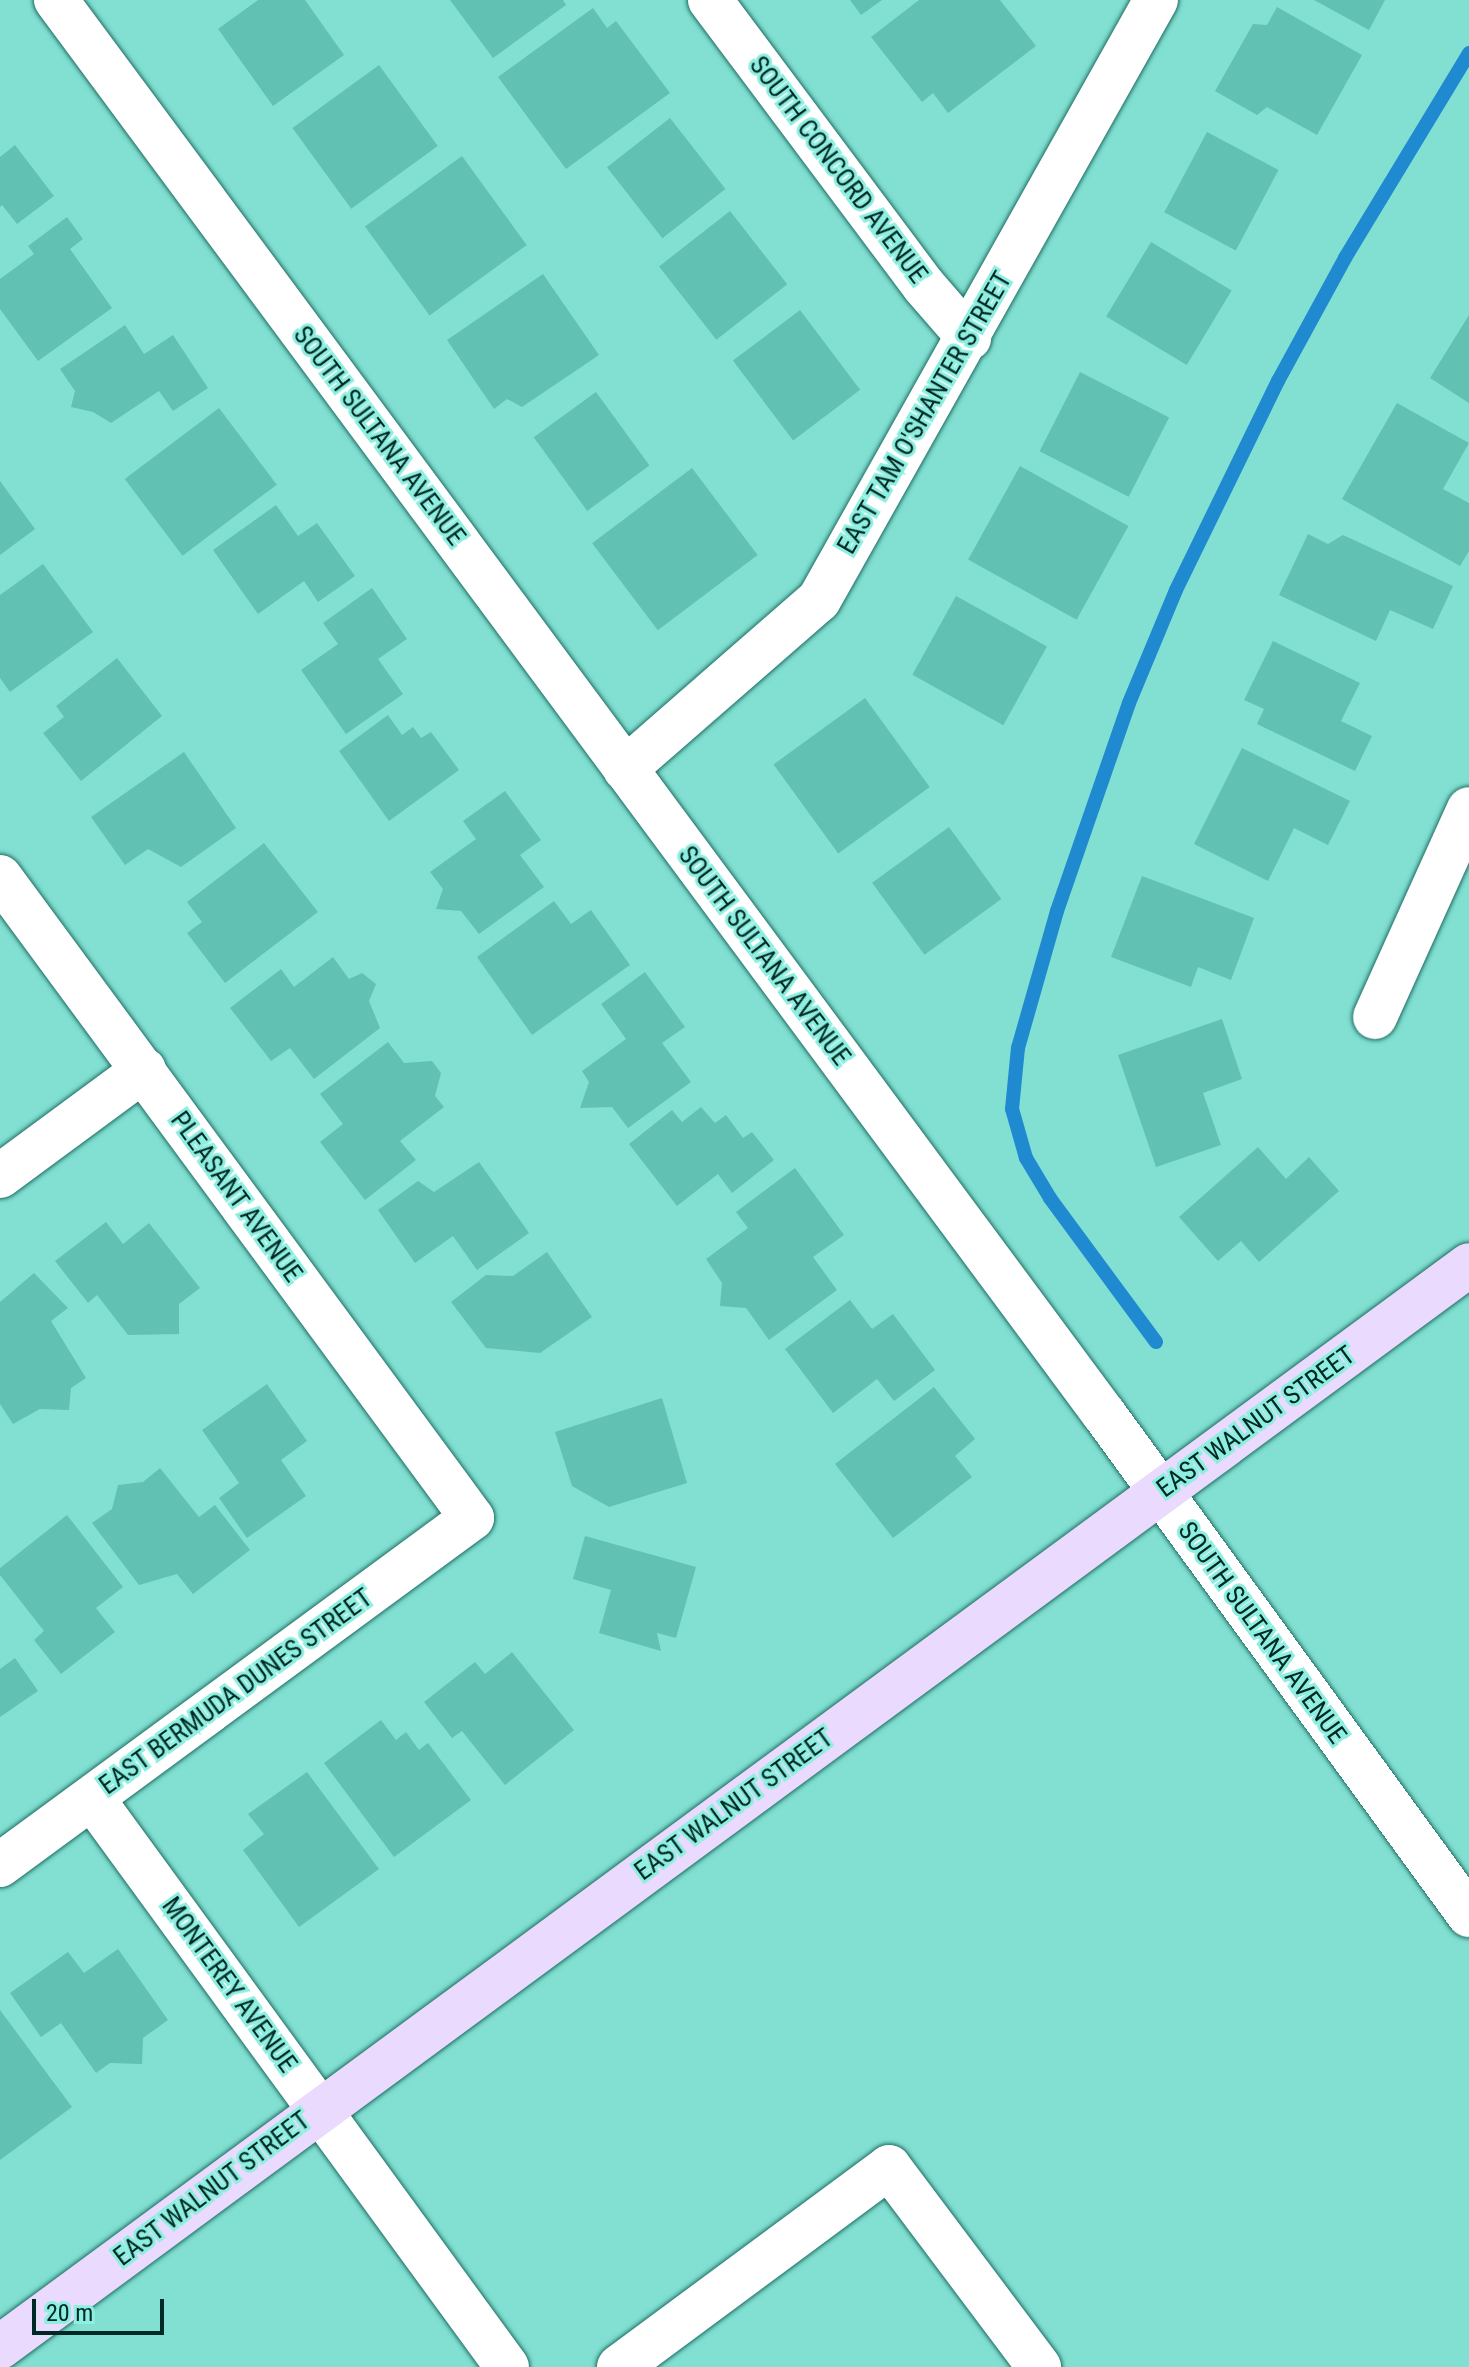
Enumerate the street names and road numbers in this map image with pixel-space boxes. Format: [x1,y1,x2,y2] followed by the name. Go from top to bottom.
[743,50,933,290] street label: SOUTH CONCORD AVENUE
[831,266,1019,560] street label: EAST TAM O'SHANTER STREET
[286,320,472,552] street label: SOUTH SULTANA AVENUE
[671,840,857,1072] street label: SOUTH SULTANA AVENUE
[164,1106,308,1288] street label: PLEASANT AVENUE
[1150,1339,1362,1505] street label: EAST WALNUT STREET
[1171,1516,1353,1750] street label: SOUTH SULTANA AVENUE
[93,1582,379,1802] street label: EAST BERMUDA DUNES STREET
[628,1722,840,1888] street label: EAST WALNUT STREET
[155,1891,303,2079] street label: MONTEREY AVENUE
[108,2105,316,2273] street label: EAST WALNUT STREET

